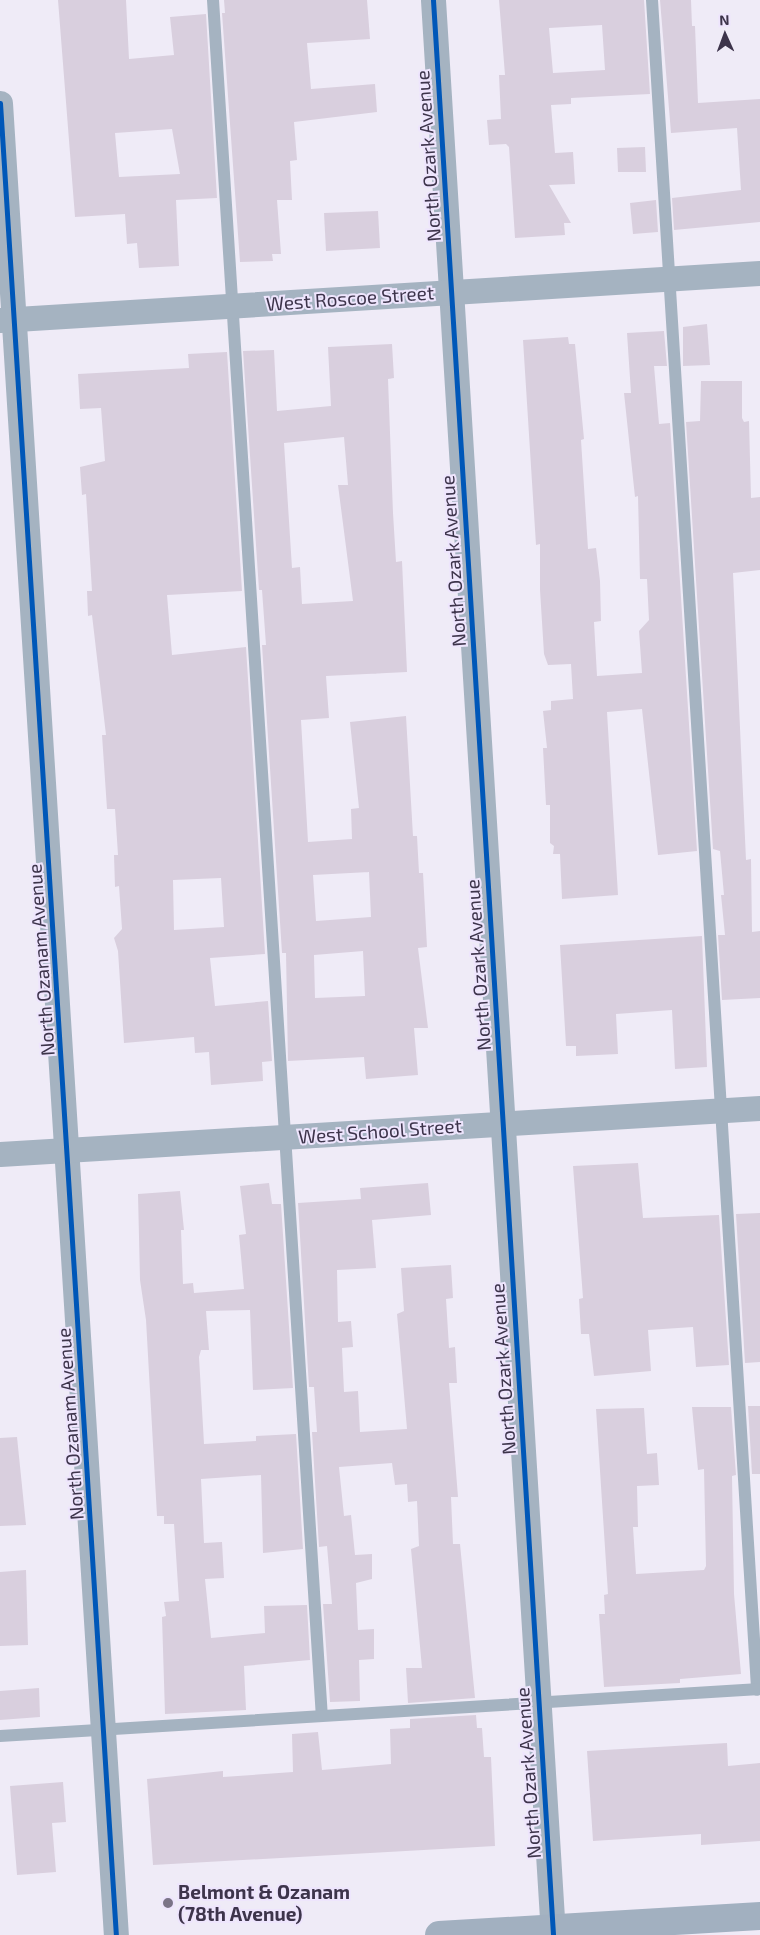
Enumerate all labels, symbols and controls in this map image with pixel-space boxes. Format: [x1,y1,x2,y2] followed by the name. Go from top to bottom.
[700,10,750,60] north arrow
[719,11,730,28] text: N
[411,69,445,243] street label: North Ozark Avenue
[265,281,435,315] street label: West Roscoe Street
[436,474,470,648] street label: North Ozark Avenue
[23,863,59,1057] street label: North Ozanam Avenue
[461,878,495,1052] street label: North Ozark Avenue
[297,1114,463,1148] street label: West School Street
[486,1282,520,1456] street label: North Ozark Avenue
[52,1327,88,1521] street label: North Ozanam Avenue
[511,1686,545,1860] street label: North Ozark Avenue
[178,1881,350,1925] place label: Belmont & Ozanam (78th Avenue)
[162,1897,174,1909] marker: Belmont & Ozanam (78th Avenue)

